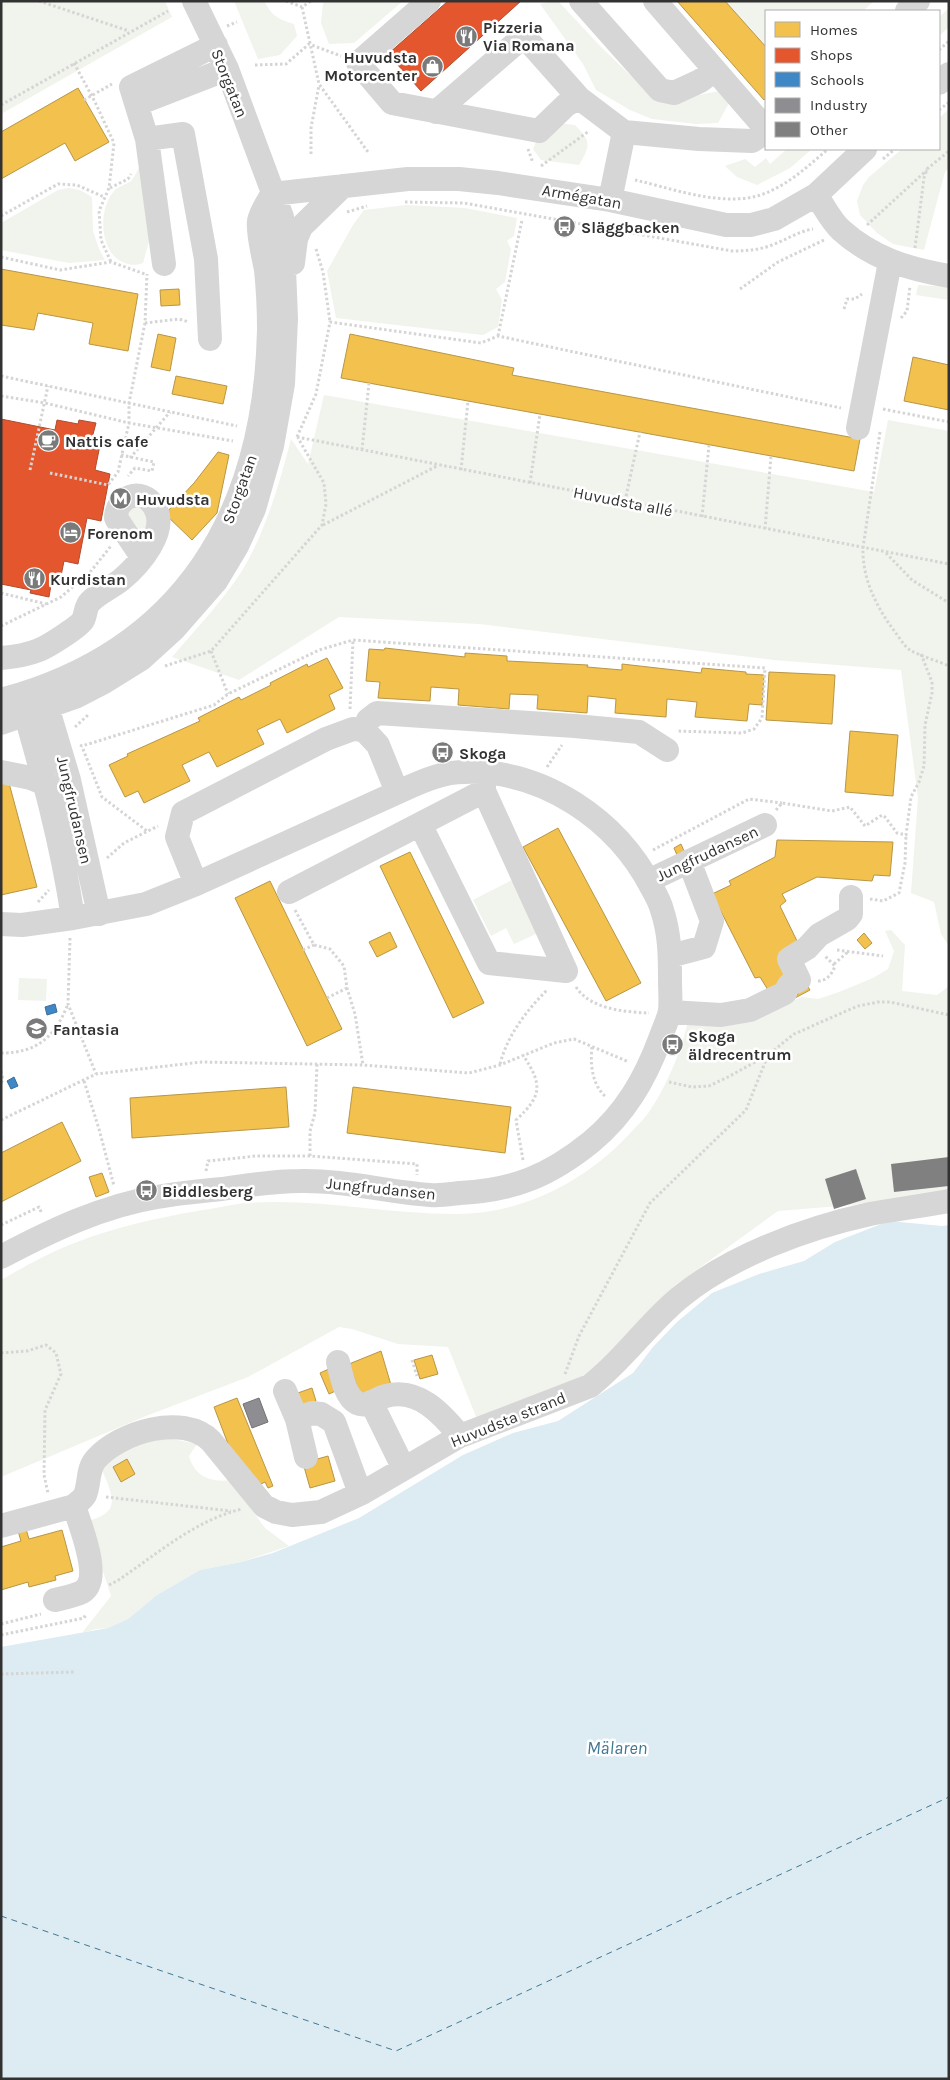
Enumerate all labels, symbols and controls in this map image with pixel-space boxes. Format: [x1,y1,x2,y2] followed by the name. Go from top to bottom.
[765,10,940,150] legend
[483,18,575,55] place label: Pizzeria Via Romana
[810,21,858,39] text: Homes
[455,24,479,48] restaurant icon: Pizzeria Via Romana
[207,46,252,120] street label: Storgatan
[810,46,853,64] text: Shops
[324,48,418,85] place label: Huvudsta Motorcenter
[421,54,445,78] shop icon: Huvudsta Motorcenter
[810,71,864,89] text: Schools
[810,96,867,114] text: Industry
[810,121,848,139] text: Other
[541,180,623,213] street label: Armégatan
[553,215,577,239] bus stop icon: Släggbacken
[581,218,680,237] place label: Släggbacken
[37,429,61,453] cafe icon: Nattis cafe
[65,432,148,451] place label: Nattis cafe
[218,452,261,526] street label: Storgatan
[572,483,674,520] street label: Huvudsta allé
[108,487,132,511] metro station icon: Huvudsta
[136,490,210,509] place label: Huvudsta
[59,521,83,545] hotel icon: Forenom
[87,524,153,543] place label: Forenom
[22,567,46,591] restaurant icon: Kurdistan
[50,570,126,589] place label: Kurdistan
[431,741,455,765] bus stop icon: Skoga
[459,744,506,763] place label: Skoga
[53,754,96,866] street label: Jungfrudansen
[653,822,761,885] street label: Jungfrudansen
[25,1017,49,1041] school or university icon: Fantasia
[53,1020,119,1039] place label: Fantasia
[688,1027,792,1064] place label: Skoga äldrecentrum
[660,1033,684,1057] bus stop icon: Skoga äldrecentrum
[325,1173,437,1204] street label: Jungfrudansen
[134,1179,158,1203] bus stop icon: Biddlesberg
[162,1182,253,1201] place label: Biddlesberg
[448,1388,569,1451] street label: Huvudsta strand
[587,1737,647,1759] water label: Mälaren

